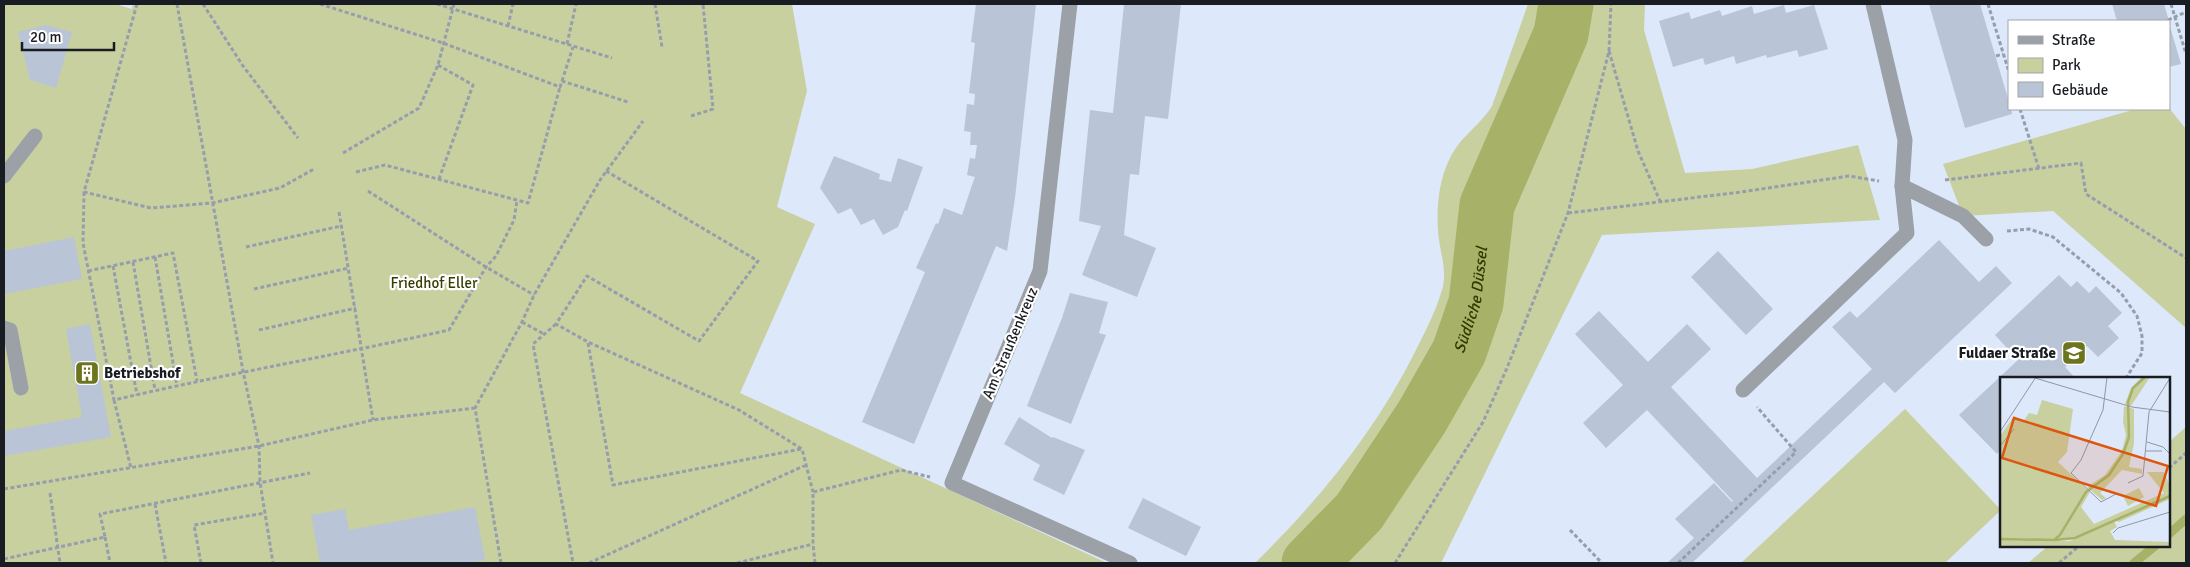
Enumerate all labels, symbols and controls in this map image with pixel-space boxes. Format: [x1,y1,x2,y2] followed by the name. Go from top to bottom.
[22,20,115,52] scale bar
[2008,20,2170,110] legend
[30,28,61,46] text: 20 m
[2052,31,2096,49] text: Straße
[2052,56,2081,74] text: Park
[2052,81,2108,99] text: Gebäude
[1449,245,1492,356] water label: Südliche Düssel
[391,274,478,292] park label: Friedhof Eller
[978,284,1042,402] street label: Am Straußenkreuz
[2061,340,2087,366] school or university icon: Fuldaer Straße
[1958,344,2056,362] place label: Fuldaer Straße
[74,360,100,386] building icon: Betriebshof
[104,364,182,382] place label: Betriebshof
[2000,377,2170,547] inset map

